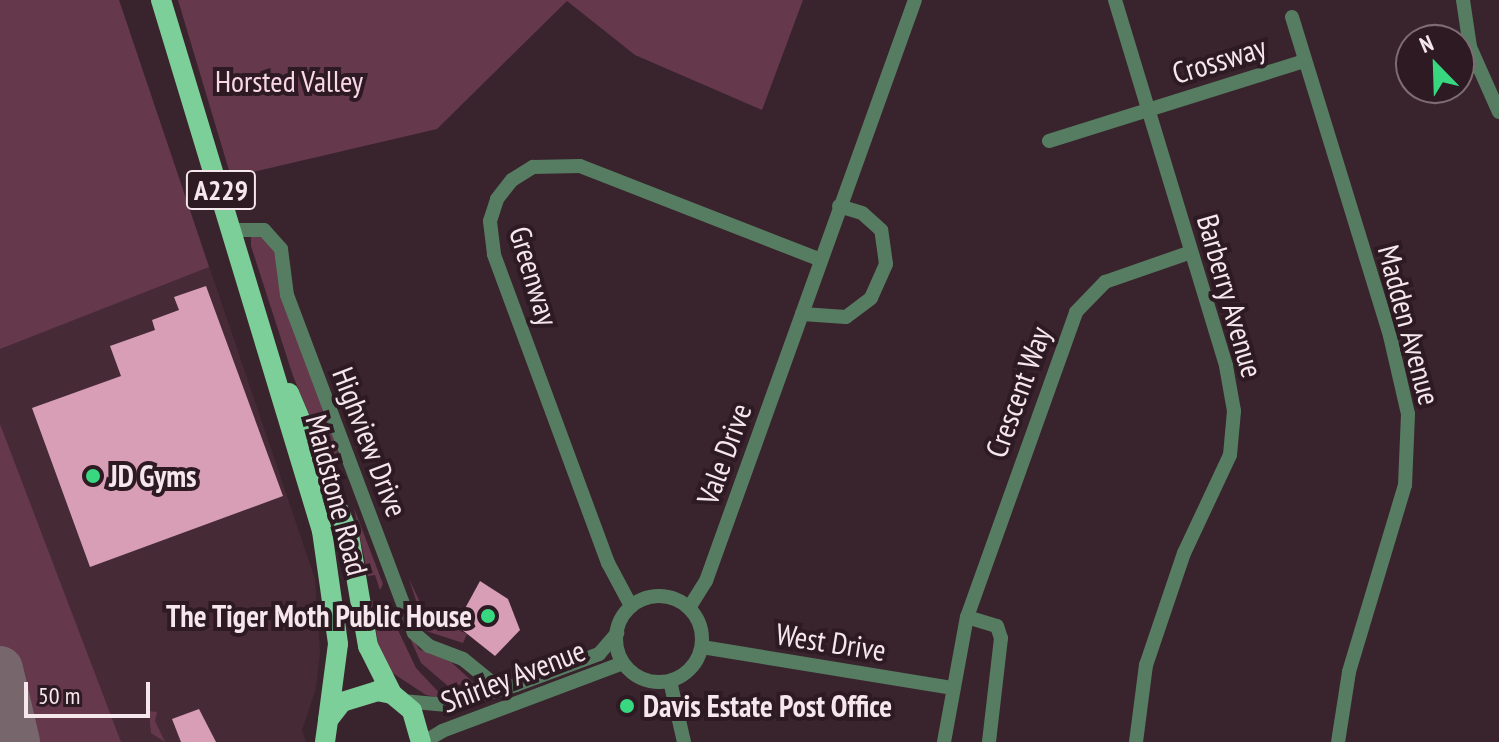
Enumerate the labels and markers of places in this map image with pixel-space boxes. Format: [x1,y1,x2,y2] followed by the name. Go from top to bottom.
[109,458,197,494] place label: JD Gyms
[84,467,102,485] marker: JD Gyms
[165,598,472,634] place label: The Tiger Moth Public House
[479,607,497,625] marker: The Tiger Moth Public House
[643,688,893,724] place label: Davis Estate Post Office
[618,697,636,715] marker: Davis Estate Post Office

